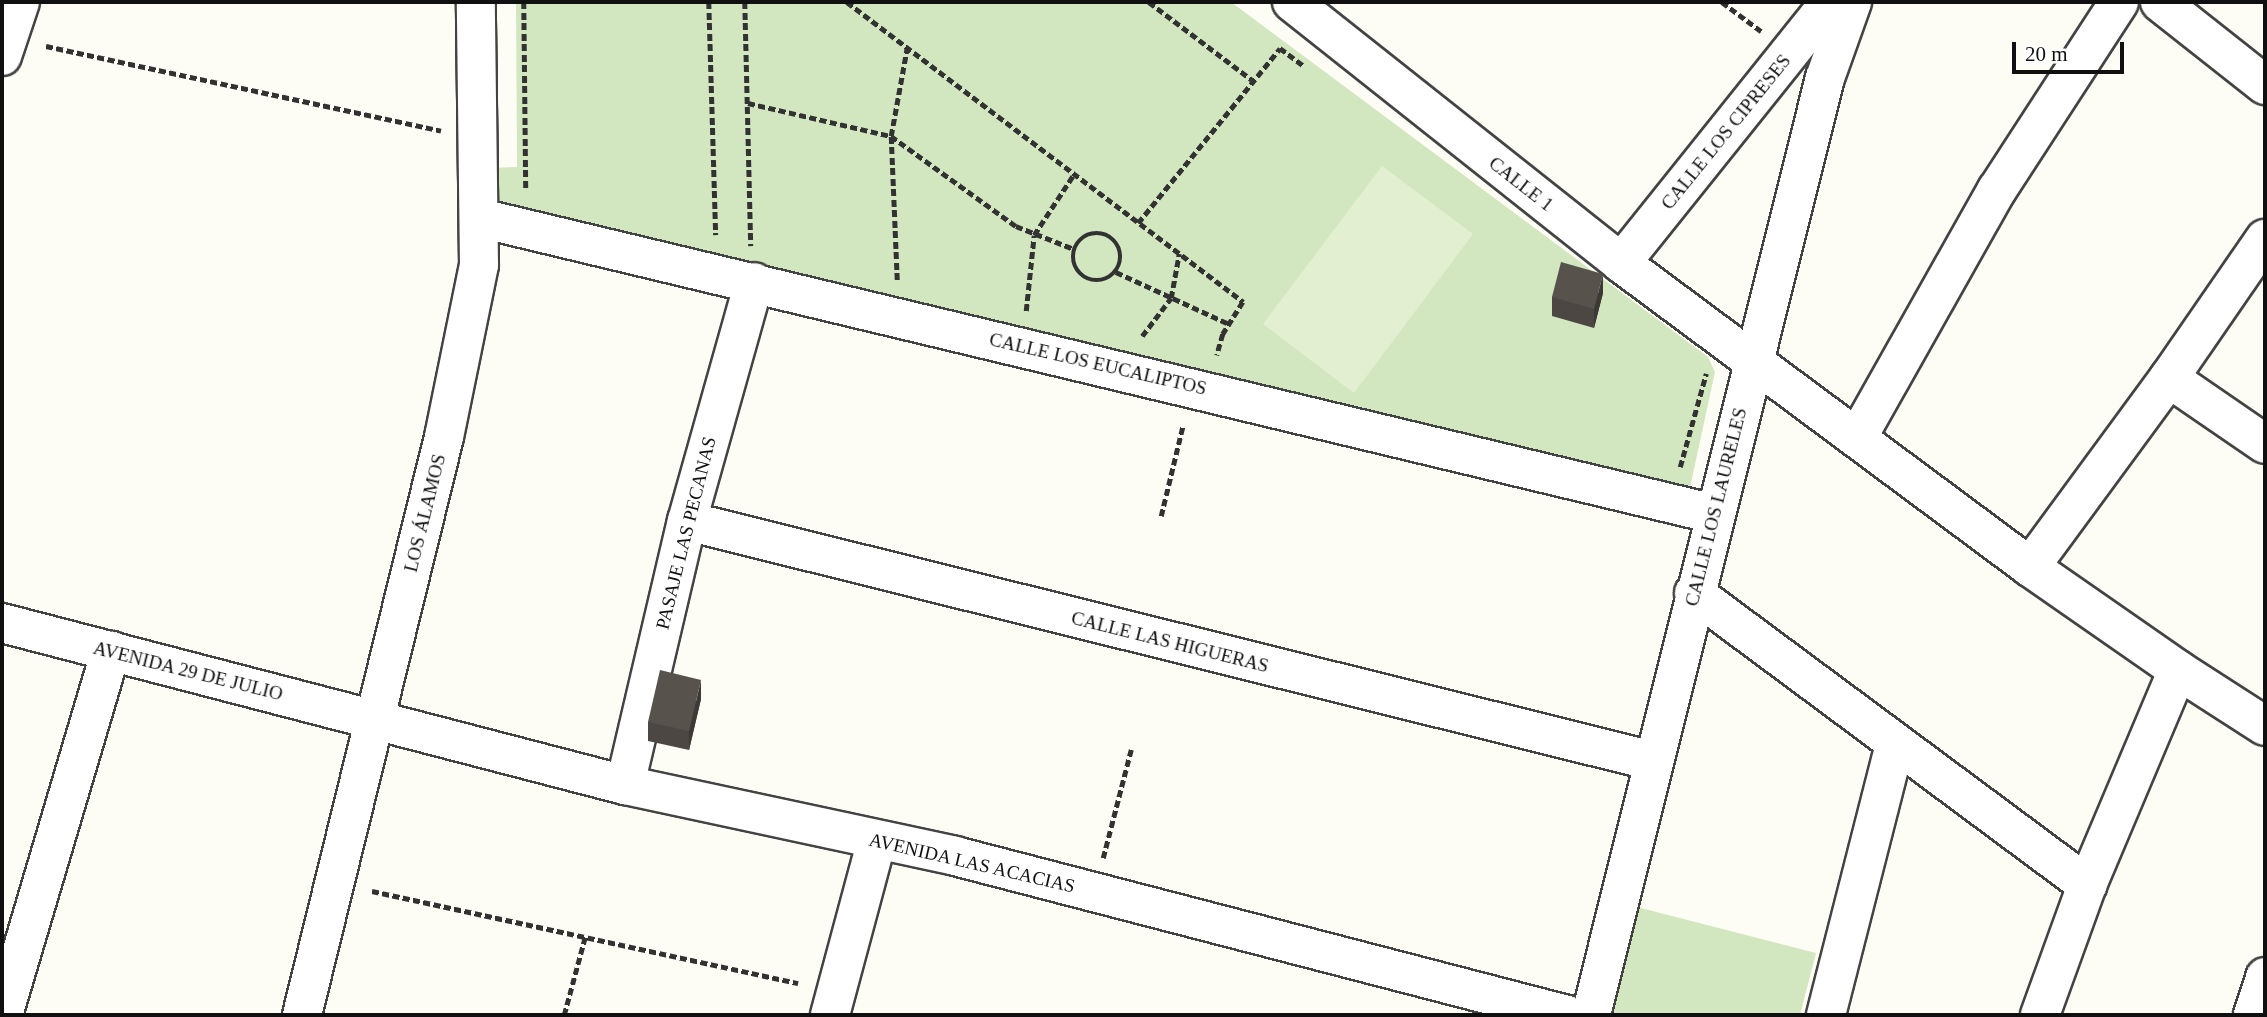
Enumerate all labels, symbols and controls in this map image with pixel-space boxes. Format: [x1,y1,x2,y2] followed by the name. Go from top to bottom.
[2015,28,2127,72] scale bar
[2025,42,2068,66] text: 20 m
[1656,50,1796,214] street label: CALLE LOS CIPRESES
[1484,152,1558,216] street label: CALLE 1
[987,328,1209,400] street label: CALLE LOS EUCALIPTOS
[1680,405,1752,609] street label: CALLE LOS LAURELES
[651,434,721,632] street label: PASAJE LAS PECANAS
[399,452,451,574] street label: LOS ÁLAMOS
[1069,606,1271,678] street label: CALLE LAS HIGUERAS
[90,636,286,706] street label: AVENIDA 29 DE JULIO
[866,828,1078,898] street label: AVENIDA LAS ACACIAS

